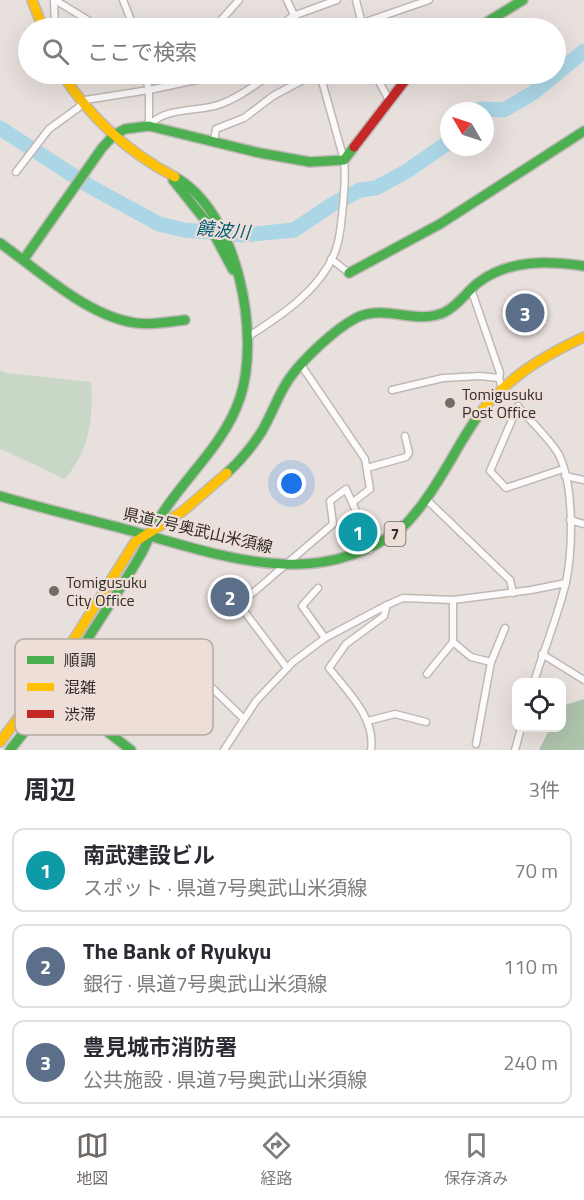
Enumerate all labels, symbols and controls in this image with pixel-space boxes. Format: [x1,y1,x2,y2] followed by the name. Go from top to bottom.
[18,18,566,84] search box
[39,35,72,68] icon: search
[87,35,197,69] text: ここで検索
[440,102,494,156] north arrow
[195,214,253,246] water label: 饒波川
[506,290,544,336] pin: 3
[462,382,543,424] place label: Tomigusuku Post Office
[443,396,457,410] marker: Tomigusuku Post Office
[277,469,306,498] your location
[121,501,275,559] street label: 県道7号奥武山米須線
[338,510,378,554] pin: 1
[384,522,406,546] road number: 7
[66,570,147,612] place label: Tomigusuku City Office
[210,574,250,620] pin: 2
[47,584,61,598] marker: Tomigusuku City Office
[15,639,213,735] legend
[64,648,96,672] text: 順調
[64,675,96,699] text: 混雑
[512,678,566,732] map controls
[512,678,566,732] button: locate
[64,702,96,726] text: 渋滞
[24,770,76,809] text: 周辺
[529,774,560,805] text: 3件
[83,838,215,872] text: 南武建設ビル
[40,855,51,886] text: 1
[514,855,558,886] text: 70 m
[83,872,367,903] text: スポット · 県道7号奥武山米須線
[83,934,271,968] text: The Bank of Ryukyu
[40,951,51,982] text: 2
[503,951,558,982] text: 110 m
[83,968,327,999] text: 銀行 · 県道7号奥武山米須線
[83,1030,237,1064] text: 豊見城市消防署
[40,1047,51,1078] text: 3
[503,1047,558,1078] text: 240 m
[83,1064,367,1095] text: 公共施設 · 県道7号奥武山米須線
[76,1129,109,1190] tab: 地図
[260,1129,293,1190] tab: 経路
[444,1129,508,1190] tab: 保存済み

